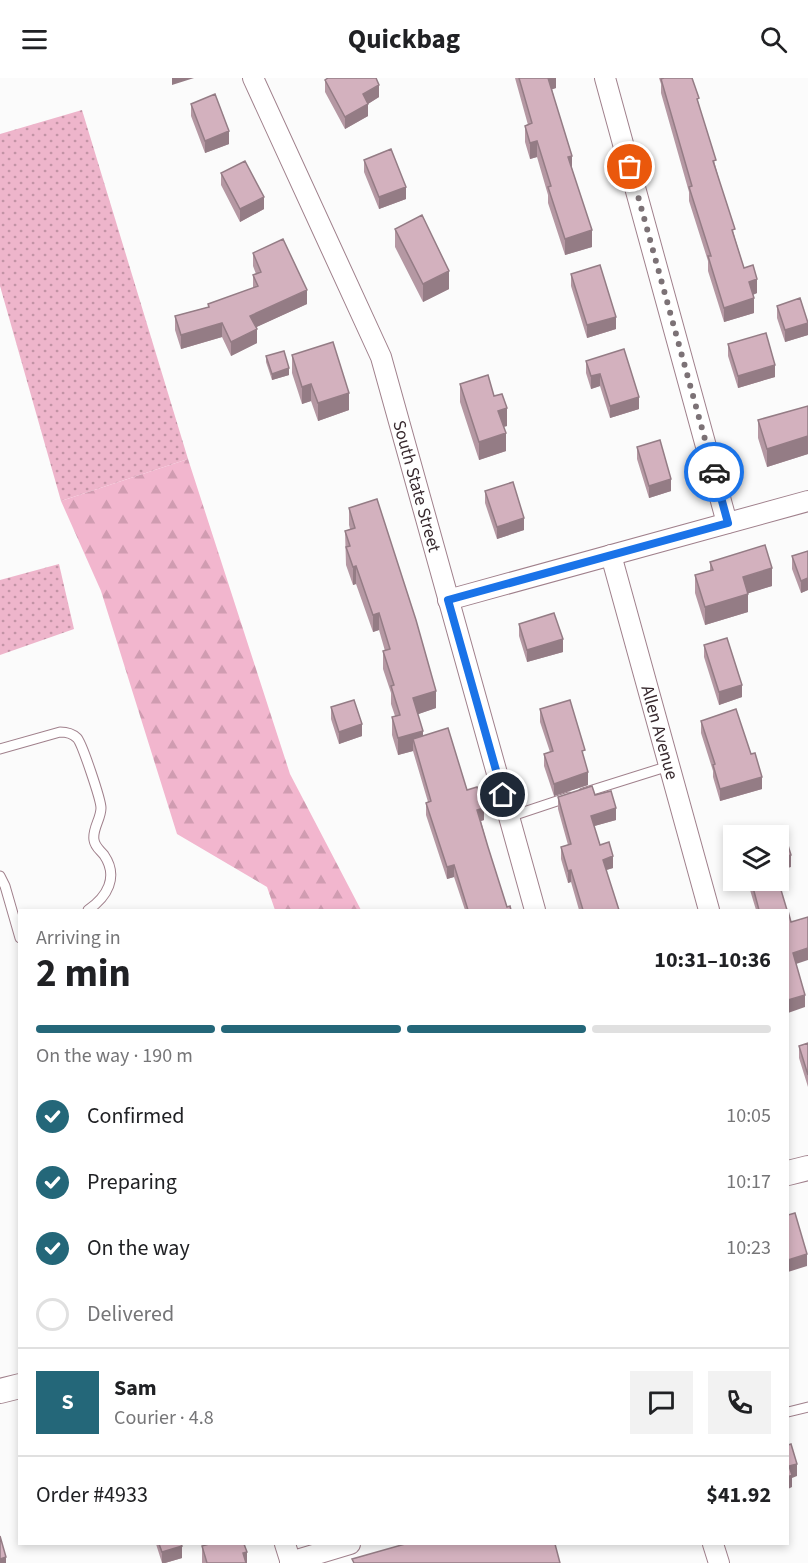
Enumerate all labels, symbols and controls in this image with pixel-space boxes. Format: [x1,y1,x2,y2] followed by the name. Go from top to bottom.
[348,20,460,59] text: Quickbag
[18,23,51,56] icon: menu
[757,23,790,56] icon: search
[604,141,655,192] pin
[613,150,646,183] icon: bag
[386,417,447,555] street label: South State Street
[684,442,744,502] courier
[698,456,731,489] icon: car
[635,682,684,783] street label: Allen Avenue
[477,769,528,820] pin
[486,778,519,811] icon: home
[723,825,789,891] map controls
[723,825,789,891] button: layers
[36,924,121,952] text: Arriving in
[654,944,771,976] text: 10:31–10:36
[36,946,131,1002] text: 2 min
[36,1042,193,1070] text: On the way · 190 m
[36,1100,69,1133] icon: check
[87,1100,184,1132] text: Confirmed
[726,1102,771,1130] text: 10:05
[36,1166,69,1199] icon: check
[87,1166,177,1198] text: Preparing
[726,1168,771,1196] text: 10:17
[36,1232,69,1265] icon: check
[87,1232,190,1264] text: On the way
[726,1234,771,1262] text: 10:23
[87,1298,174,1330] text: Delivered
[630,1371,693,1434] button: chat
[708,1371,771,1434] button: phone
[114,1372,157,1404] text: Sam
[61,1386,74,1418] text: S
[114,1404,214,1432] text: Courier · 4.8
[36,1479,148,1511] text: Order #4933
[706,1479,771,1511] text: $41.92

